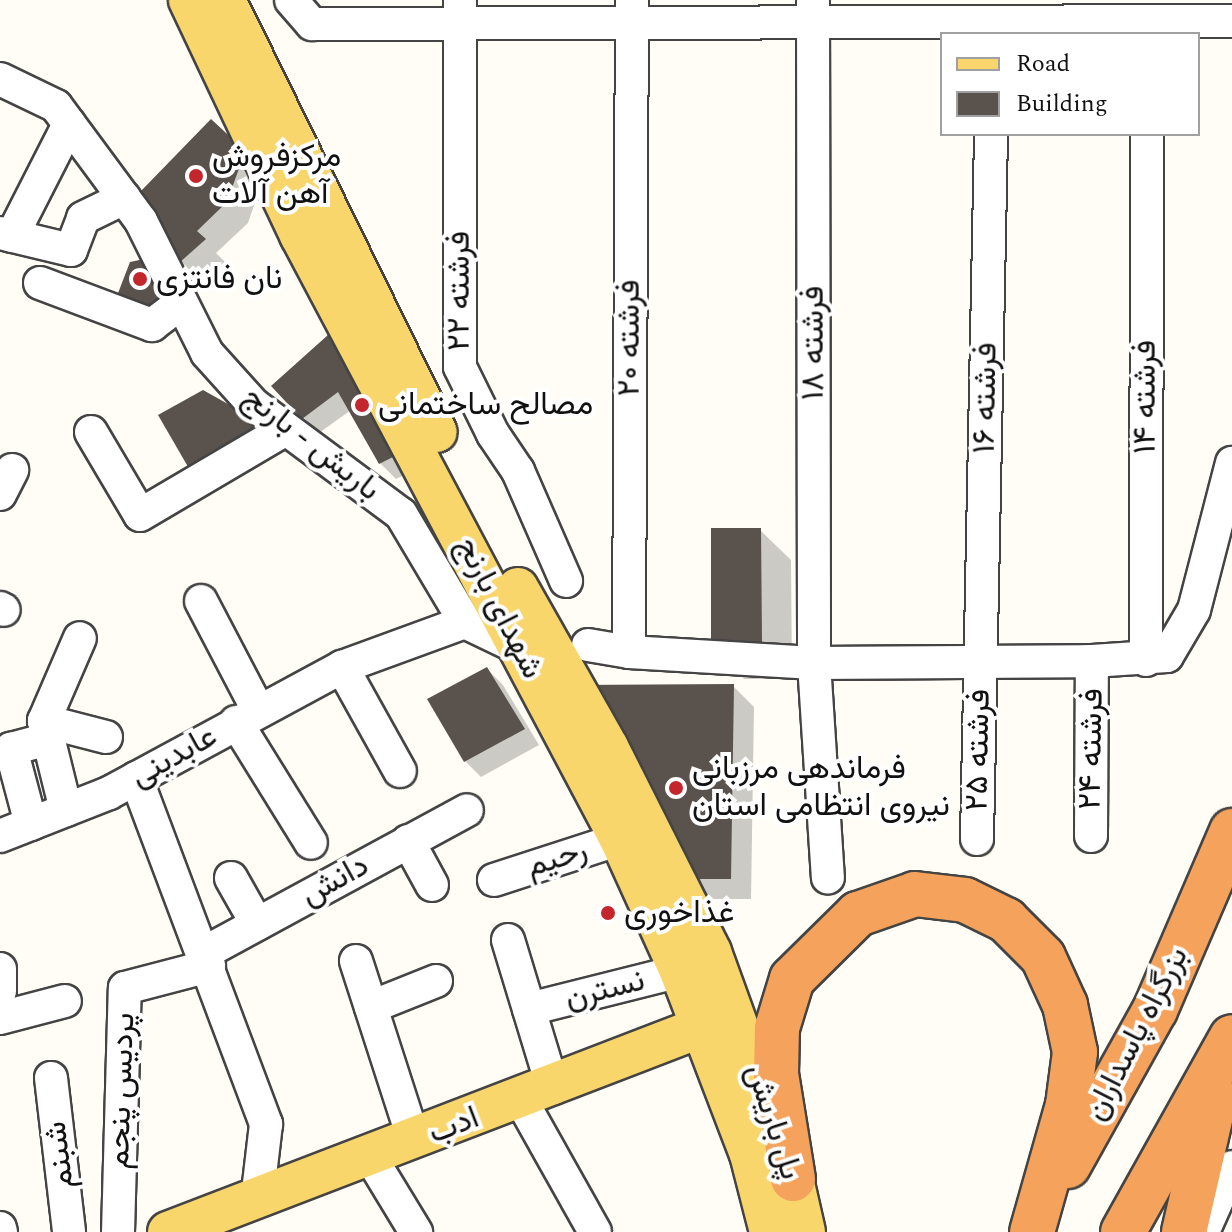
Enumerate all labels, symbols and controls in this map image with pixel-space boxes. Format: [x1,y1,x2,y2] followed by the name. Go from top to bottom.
[940,32,1200,136] legend
[1016,46,1070,82] text: Road
[1016,86,1108,122] text: Building
[212,139,341,214] place label: مرکزفروش آهن آلات
[187,167,205,185] marker: مرکزفروش آهن آلات
[441,231,479,351] street label: ۲۲ فرشته
[156,260,282,298] place label: نان فانتزی
[131,270,149,288] marker: نان فانتزی
[611,280,649,396] street label: ۲۰ فرشته
[795,286,833,400] street label: ۱۸ فرشته
[1127,340,1165,454] street label: ۱۴ فرشته
[966,342,1006,454] street label: ۱۶ فرشته
[235,378,387,510] street label: باریش - بارنج
[378,386,593,424] place label: مصالح ساختمانی
[353,396,371,414] marker: مصالح ساختمانی
[447,531,551,685] street label: شهدای بارنج
[1072,688,1112,810] street label: فرشته ۲۴
[959,689,999,811] street label: ۲۵ فرشته
[124,718,224,796] street label: عابدینی
[692,751,950,826] place label: فرماندهی مرزبانی نیروی انتظامی استان
[667,779,685,797] marker: فرماندهی مرزبانی نیروی انتظامی استان
[522,831,592,887] street label: رحیم
[294,847,376,915] street label: دانش
[624,894,734,932] place label: غذاخوری
[599,904,617,922] marker: غذاخوری
[1077,941,1197,1127] street label: بزرگراه پاسداران
[561,962,649,1018] street label: نسترن
[100,1012,144,1170] street label: پردیس پنجم
[736,1060,810,1184] street label: پل باریش
[423,1099,485,1153] street label: ادب
[37,1119,83,1191] street label: شبنم

